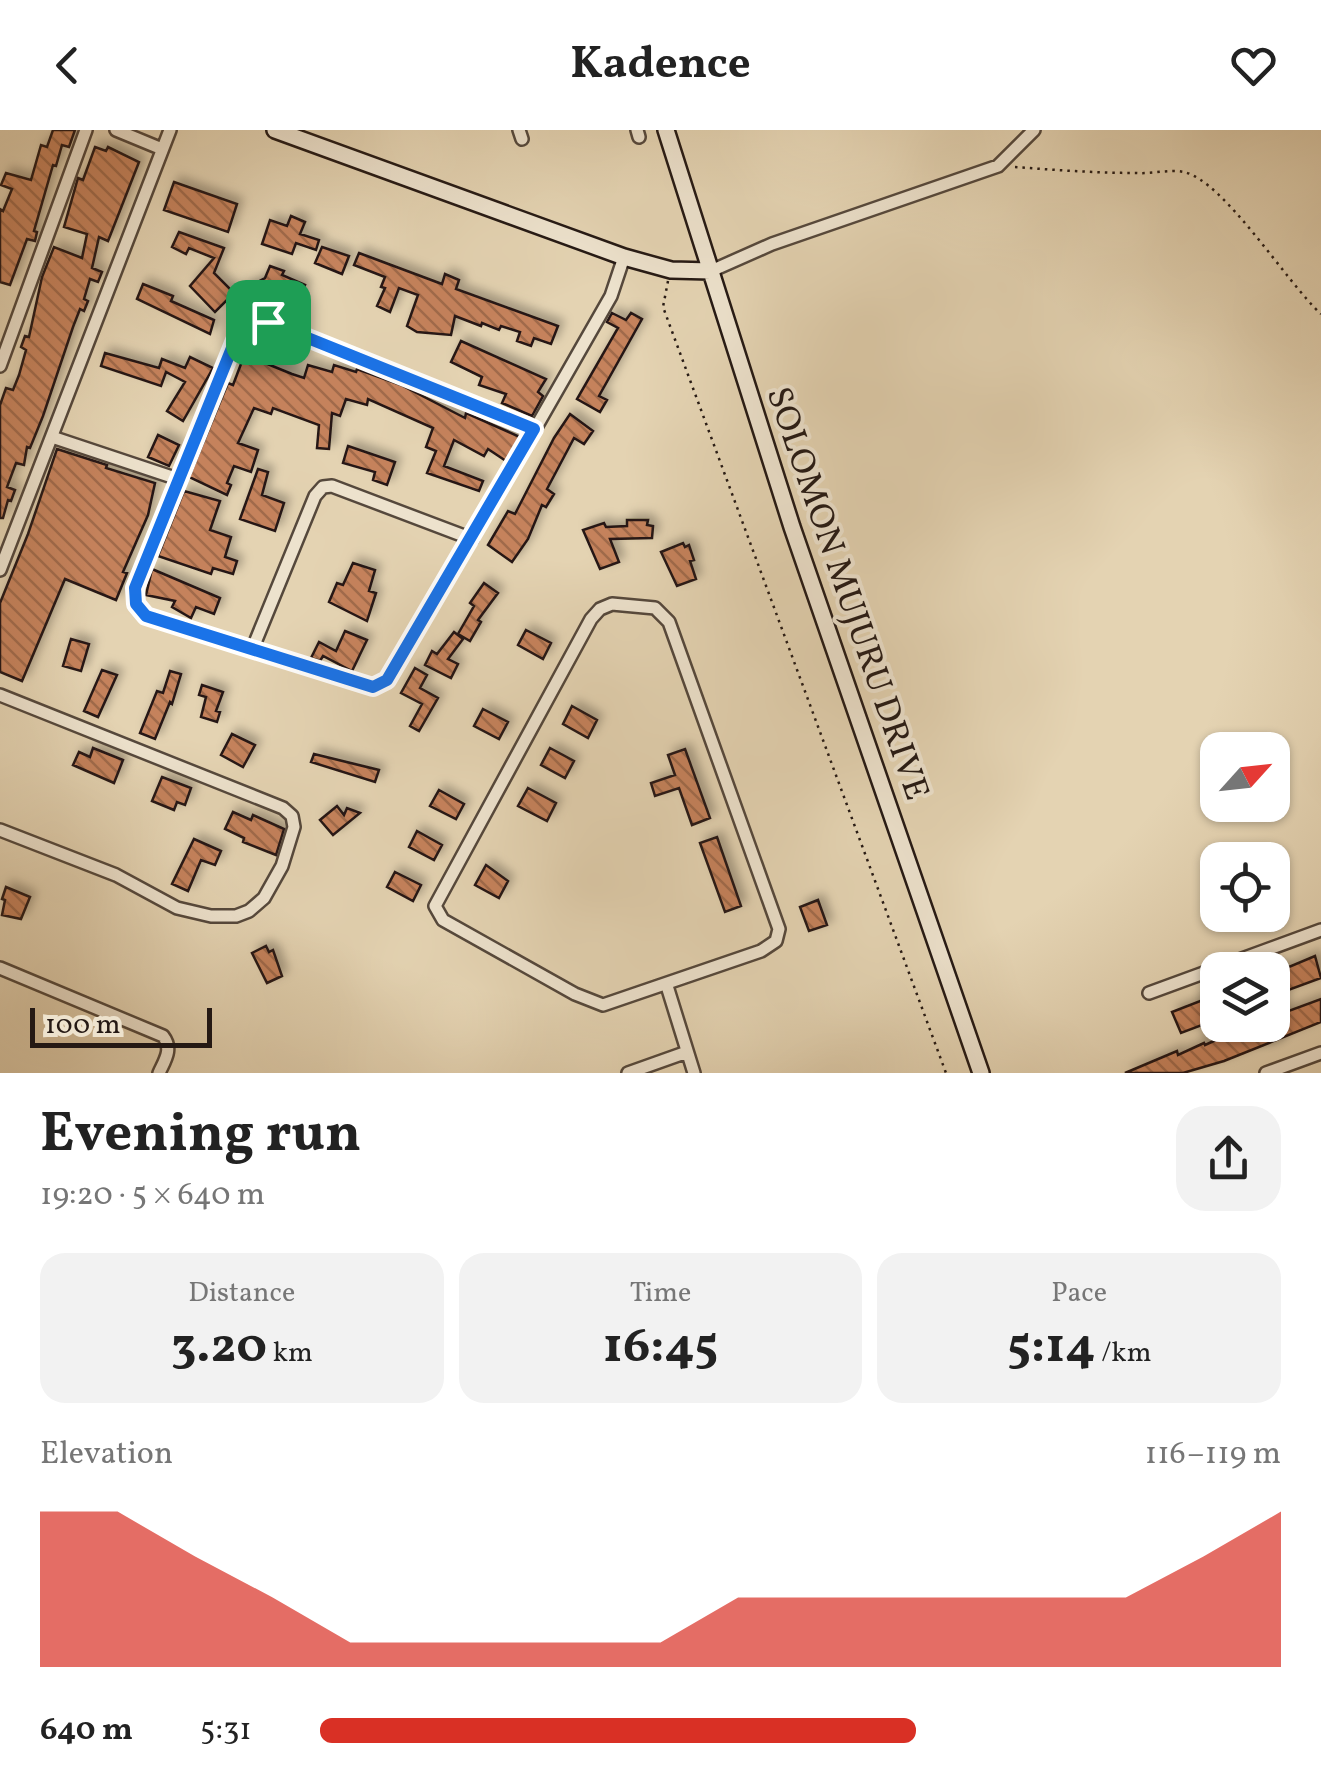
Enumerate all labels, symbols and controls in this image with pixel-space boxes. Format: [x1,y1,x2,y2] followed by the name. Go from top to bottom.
[570,34,751,97] text: Kadence
[40,38,95,93] icon: back
[1226,38,1281,93] icon: heart
[226,280,311,365] pin
[241,295,296,350] icon: arrive
[753,381,940,807] street label: SOLOMON MUJURU DRIVE
[1200,732,1290,822] north arrow
[1200,732,1290,1042] map controls
[1200,842,1290,932] button: locate
[1200,952,1290,1042] button: layers
[30,1003,212,1048] scale bar
[45,1006,120,1045] text: 100 m
[40,1098,361,1174] text: Evening run
[1176,1106,1281,1211] button: share
[40,1174,265,1218] text: 19:20 · 5 × 640 m
[188,1274,295,1313] text: Distance
[630,1274,691,1313] text: Time
[1051,1274,1107,1313] text: Pace
[171,1313,267,1383] text: 3.20
[603,1313,718,1383] text: 16:45
[1007,1313,1096,1383] text: 5:14
[267,1334,313,1373] text: km
[1096,1334,1151,1373] text: /km
[40,1433,173,1477] text: Elevation
[1145,1433,1281,1477] text: 116–119 m
[40,1709,133,1753] text: 640 m
[200,1709,252,1753] text: 5:31

